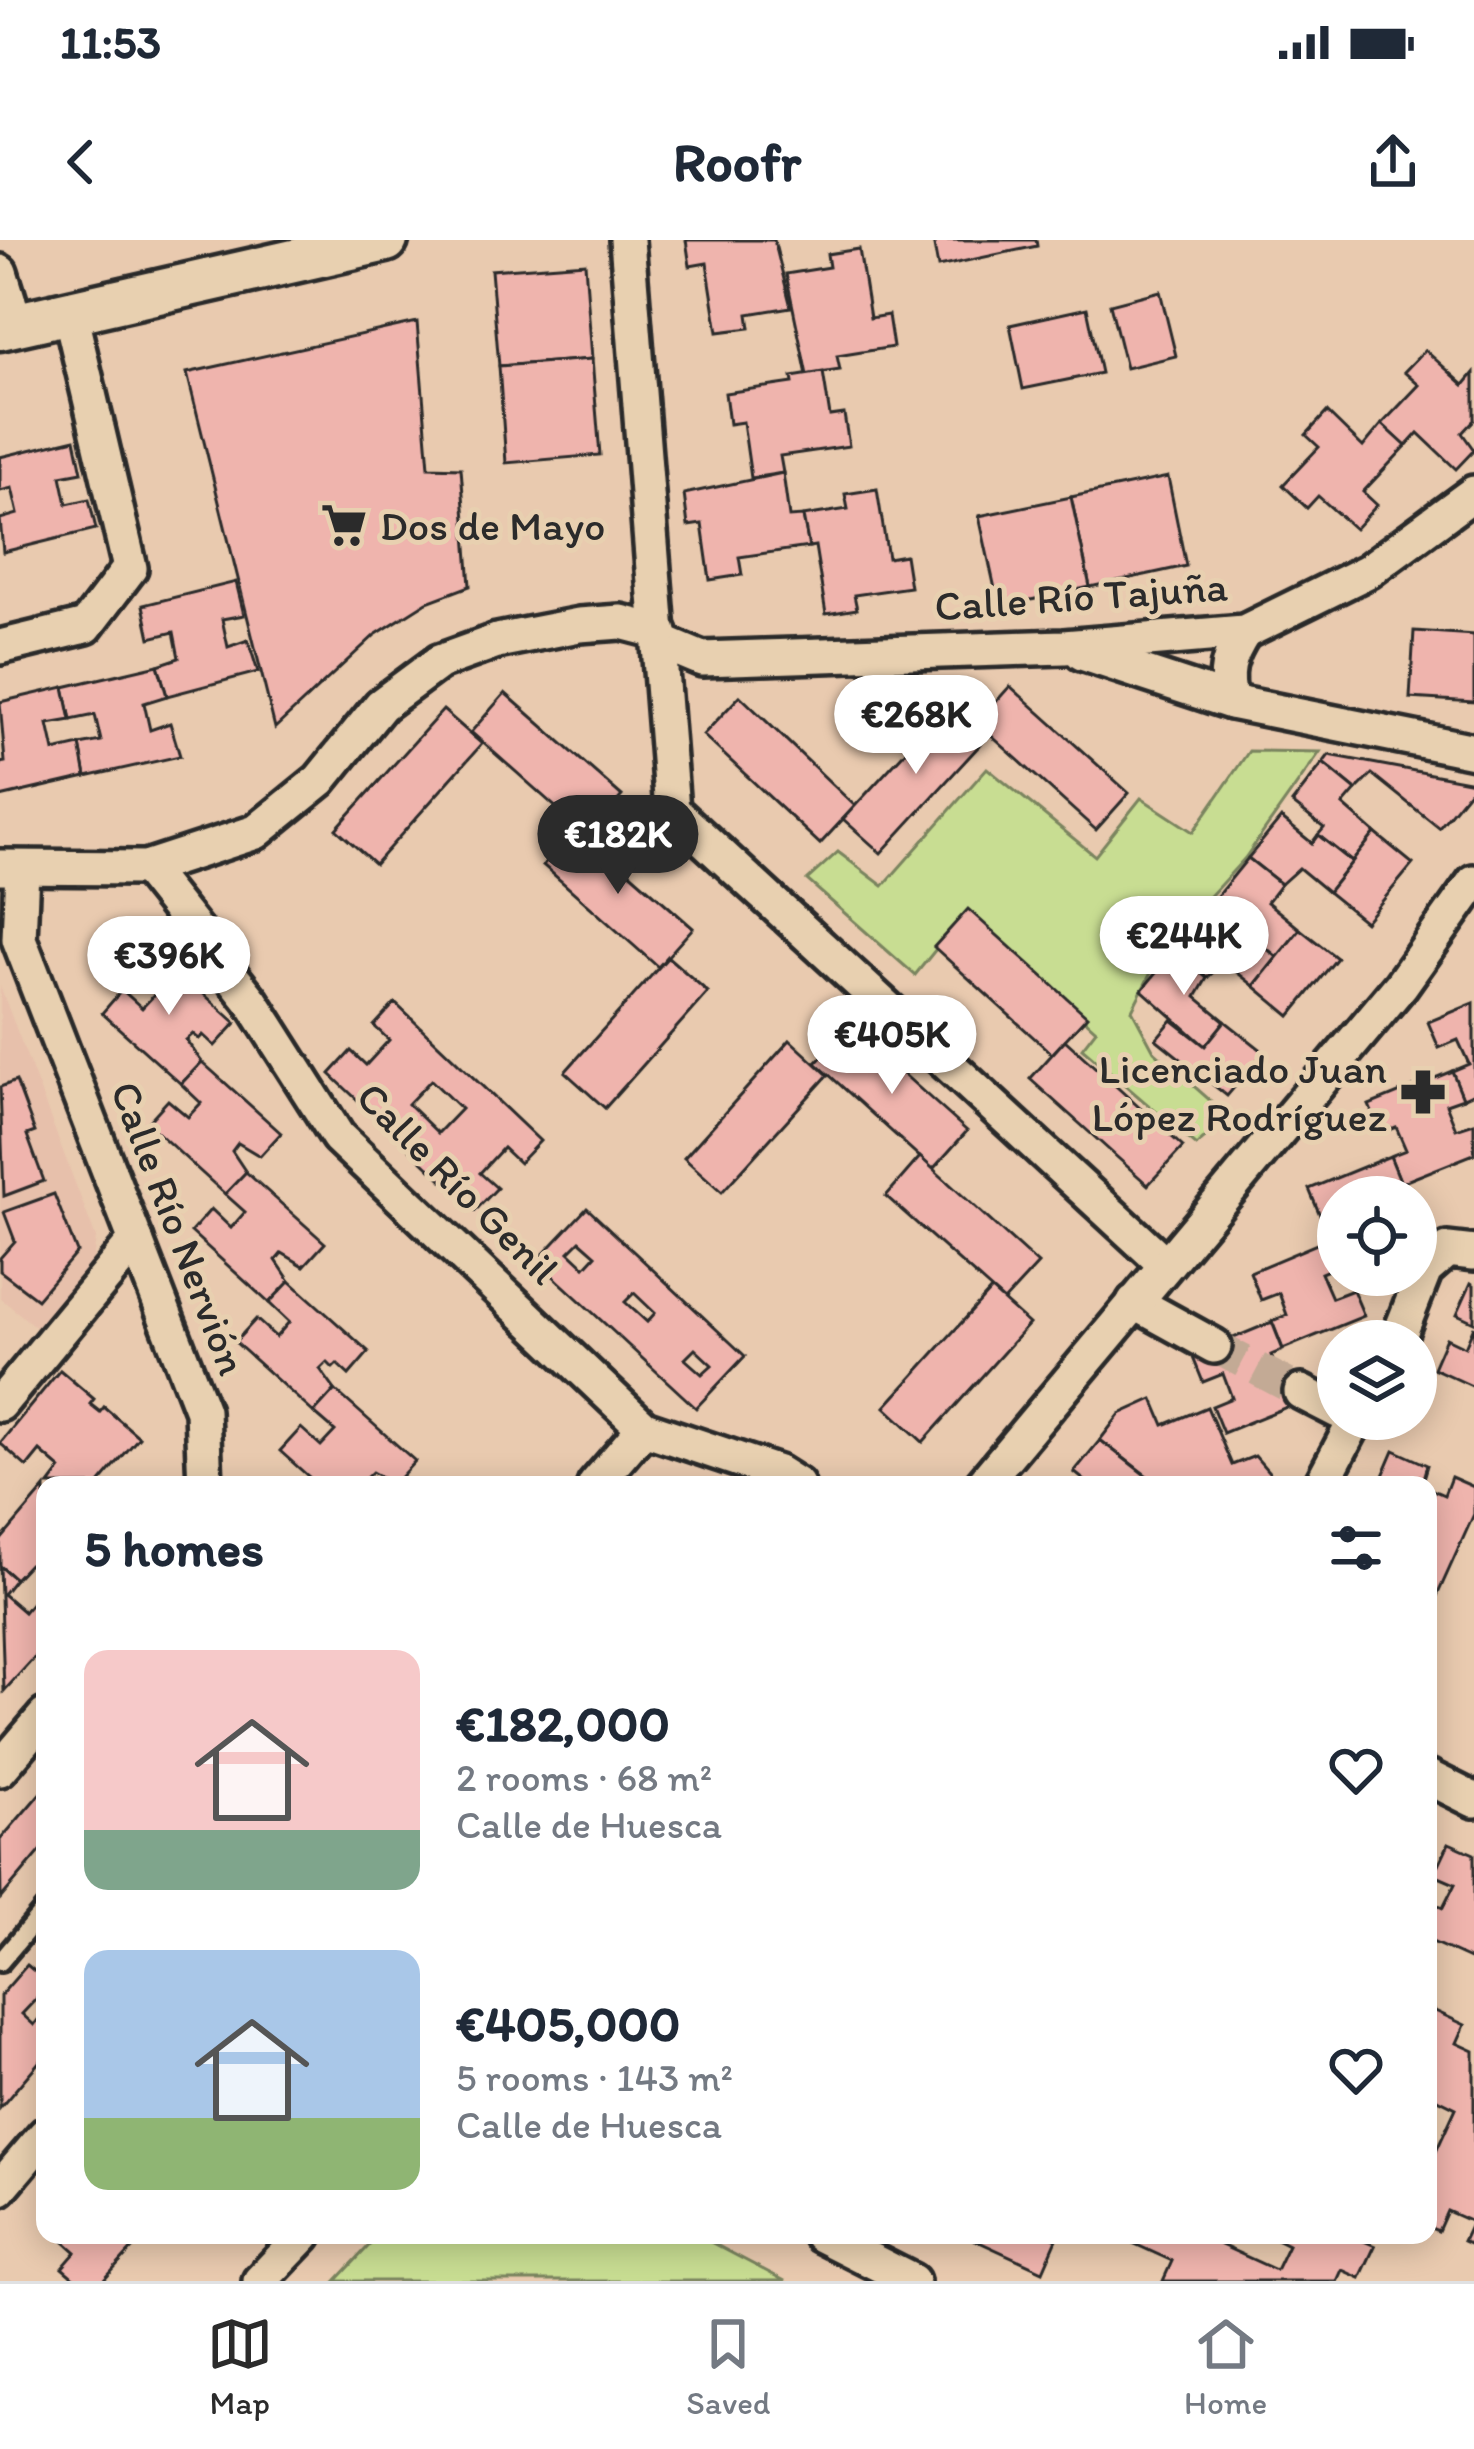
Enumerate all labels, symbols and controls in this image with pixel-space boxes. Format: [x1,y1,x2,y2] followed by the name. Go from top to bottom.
[60,15,161,69] text: 11:53
[48,129,114,195] icon: back
[1360,129,1426,195] icon: share
[673,130,801,195] text: Roofr
[319,500,369,550] supermarket icon: Dos de Mayo
[380,500,606,551] place label: Dos de Mayo
[933,560,1230,632] street label: Calle Río Tajuña
[832,675,1000,777] pin: €268K
[861,690,971,737] text: €268K
[534,795,702,897] pin: €182K
[564,810,672,857] text: €182K
[1100,896,1268,998] pin: €244K
[1127,911,1241,958] text: €244K
[85,916,253,1018] pin: €396K
[114,931,224,978] text: €396K
[808,995,976,1097] pin: €405K
[834,1010,950,1057] text: €405K
[1092,1043,1387,1142] place label: Licenciado Juan López Rodríguez
[1398,1067,1448,1117] pharmacy icon: Licenciado Juan López Rodríguez
[346,1071,570,1295] street label: Calle Río Genil
[100,1074,258,1382] street label: Calle Río Nervión
[1317,1176,1437,1440] map controls
[1317,1176,1437,1296] button: locate
[1317,1320,1437,1440] button: layers
[1323,1515,1389,1581] icon: filters
[84,1518,264,1579] text: 5 homes
[456,1693,670,1754] text: €182,000
[180,1698,324,1842] icon: home
[1323,1737,1389,1803] icon: heart
[456,1754,712,1801] text: 2 rooms · 68 m²
[456,1801,722,1848] text: Calle de Huesca
[456,1993,680,2054] text: €405,000
[180,1998,324,2142] icon: home
[1323,2037,1389,2103] icon: heart
[456,2054,733,2101] text: 5 rooms · 143 m²
[456,2101,722,2148] text: Calle de Huesca
[207,2311,273,2422] tab: Map
[686,2311,771,2422] tab: Saved
[1184,2311,1267,2422] tab: Home

